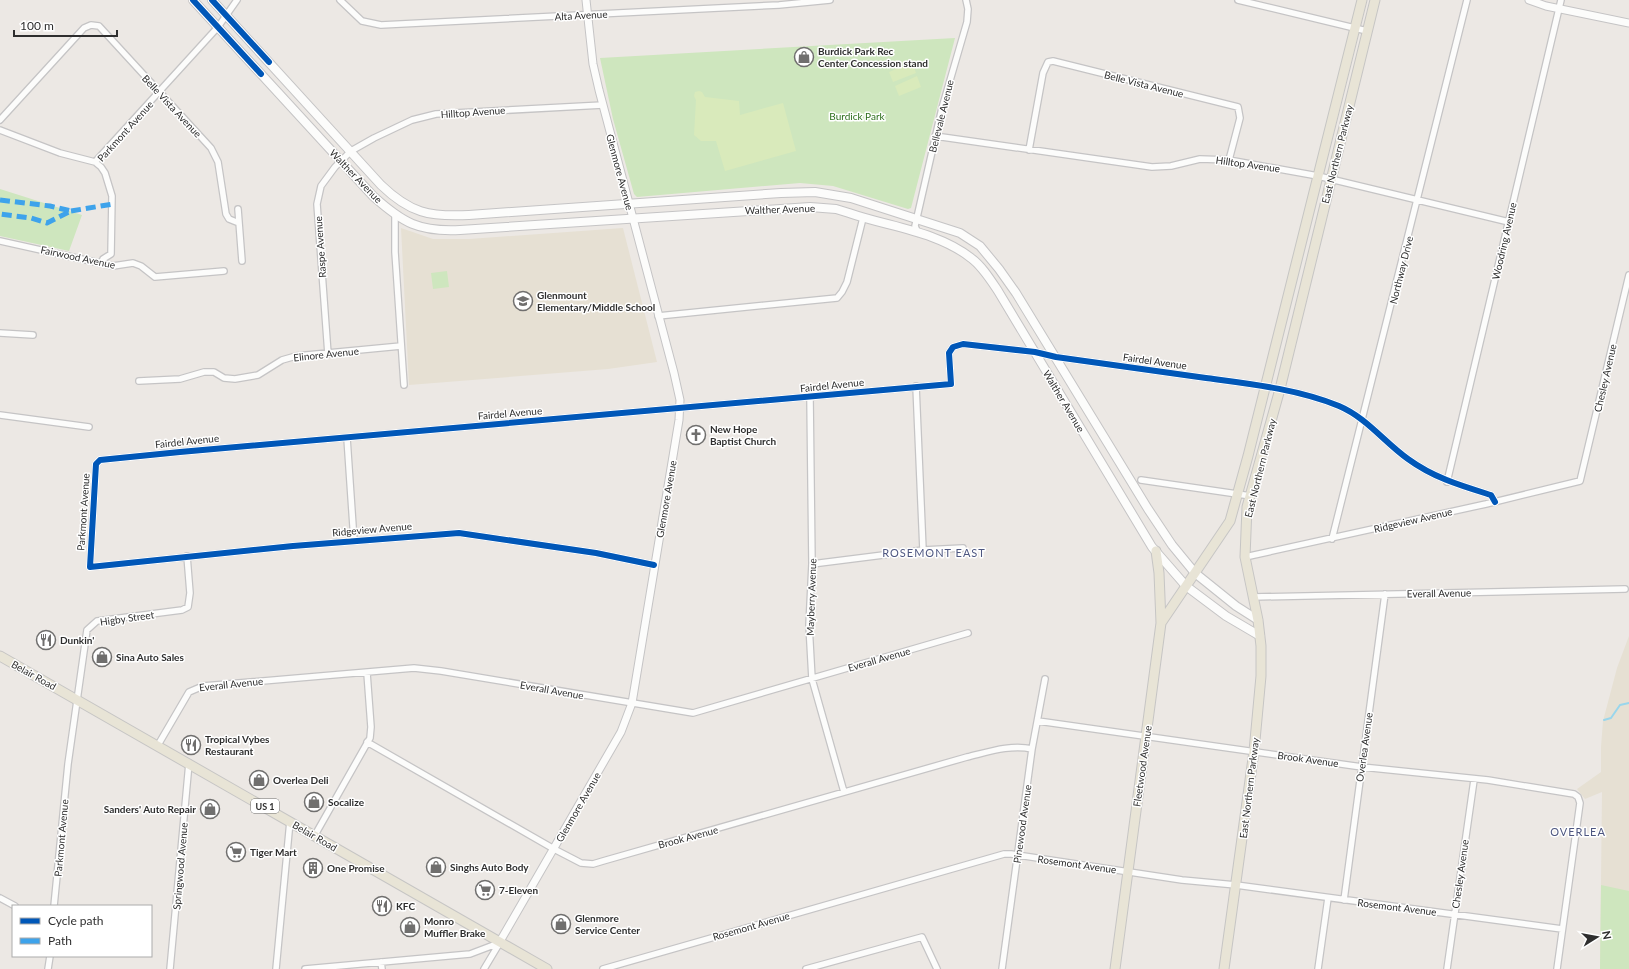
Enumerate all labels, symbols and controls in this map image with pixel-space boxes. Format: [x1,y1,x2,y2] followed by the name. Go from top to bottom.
[554,8,608,22] street label: Alta Avenue
[14,12,117,38] scale bar
[20,18,54,33] text: 100 m
[818,45,928,69] place label: Burdick Park Rec Center Concession stand
[793,46,815,68] shop icon: Burdick Park Rec Center Concession stand
[1103,68,1185,100] street label: Belle Vista Avenue
[140,72,204,140] street label: Belle Vista Avenue
[926,78,956,154] street label: Bellevale Avenue
[94,98,156,164] street label: Parkmont Avenue
[1319,102,1355,205] street label: East Northern Parkway
[440,104,506,120] street label: Hilltop Avenue
[829,110,886,122] park label: Burdick Park
[604,133,636,211] street label: Glenmore Avenue
[327,147,385,205] street label: Walther Avenue
[1215,154,1281,174] street label: Hilltop Avenue
[1489,201,1519,281] street label: Woodring Avenue
[745,202,815,216] street label: Walther Avenue
[312,216,328,278] street label: Raspe Avenue
[1387,235,1415,305] street label: Northway Drive
[40,243,116,271] street label: Fairwood Avenue
[537,289,655,313] place label: Glenmount Elementary/Middle School
[512,290,534,312] school or university icon: Glenmount Elementary/Middle School
[1591,343,1619,413] street label: Chesley Avenue
[293,345,359,363] street label: Elinore Avenue
[1122,351,1188,371] street label: Fairdel Avenue
[1041,368,1087,434] street label: Walther Avenue
[799,376,865,394] street label: Fairdel Avenue
[477,404,543,422] street label: Fairdel Avenue
[1242,416,1278,519] street label: East Northern Parkway
[710,423,776,447] place label: New Hope Baptist Church
[685,424,707,446] church icon: New Hope Baptist Church
[154,432,220,450] street label: Fairdel Avenue
[653,459,679,539] street label: Glenmore Avenue
[74,473,92,551] street label: Parkmont Avenue
[1373,505,1453,535] street label: Ridgeview Avenue
[331,520,413,538] street label: Ridgeview Avenue
[882,546,986,559] district label: ROSEMONT EAST
[804,558,818,636] street label: Mayberry Avenue
[1407,586,1471,600] street label: Everall Avenue
[99,608,155,628] street label: Higby Street
[35,629,57,651] restaurant icon: Dunkin'
[60,634,94,646] place label: Dunkin'
[846,644,912,674] street label: Everall Avenue
[91,646,113,668] shop icon: Sina Auto Sales
[116,651,184,663] place label: Sina Auto Sales
[9,658,59,692] street label: Belair Road
[198,675,264,693] street label: Everall Avenue
[519,678,585,702] street label: Everall Avenue
[1353,712,1375,782] street label: Overlea Avenue
[1130,725,1154,807] street label: Fleetwood Avenue
[205,733,270,757] place label: Tropical Vybes Restaurant
[180,734,202,756] restaurant icon: Tropical Vybes Restaurant
[1237,736,1261,839] street label: East Northern Parkway
[1277,749,1339,769] street label: Brook Avenue
[248,769,270,791] shop icon: Overlea Deli
[553,770,603,844] street label: Glenmore Avenue
[273,774,329,786] place label: Overlea Deli
[1011,784,1033,864] street label: Pinewood Avenue
[303,791,325,813] shop icon: Socalize
[328,796,365,808] place label: Socalize
[199,798,221,820] shop icon: Sanders' Auto Repair
[52,799,70,877] street label: Parkmont Avenue
[251,799,279,813] road number: US 1
[104,803,196,815] place label: Sanders' Auto Repair
[291,818,339,854] street label: Belair Road
[170,822,190,910] street label: Springwood Avenue
[657,823,719,851] street label: Brook Avenue
[1550,825,1606,838] district label: OVERLEA
[1449,839,1471,909] street label: Chesley Avenue
[225,841,247,863] supermarket icon: Tiger Mart
[250,846,297,858] place label: Tiger Mart
[1037,853,1117,875] street label: Rosemont Avenue
[425,856,447,878] shop icon: Singhs Auto Body
[302,857,324,879] building icon: One Promise
[450,861,529,873] place label: Singhs Auto Body
[327,862,385,874] place label: One Promise
[474,879,496,901] supermarket icon: 7-Eleven
[499,884,538,896] place label: 7-Eleven
[371,895,393,917] restaurant icon: KFC
[1357,896,1437,918] street label: Rosemont Avenue
[396,900,415,912] place label: KFC
[12,905,152,957] legend
[711,909,791,943] street label: Rosemont Avenue
[575,912,640,936] place label: Glenmore Service Center
[48,913,103,928] text: Cycle path
[550,913,572,935] shop icon: Glenmore Service Center
[424,915,486,939] place label: Monro Muffler Brake
[399,916,421,938] shop icon: Monro Muffler Brake
[1577,917,1617,957] north arrow
[1600,930,1614,940] text: N
[48,933,72,948] text: Path

